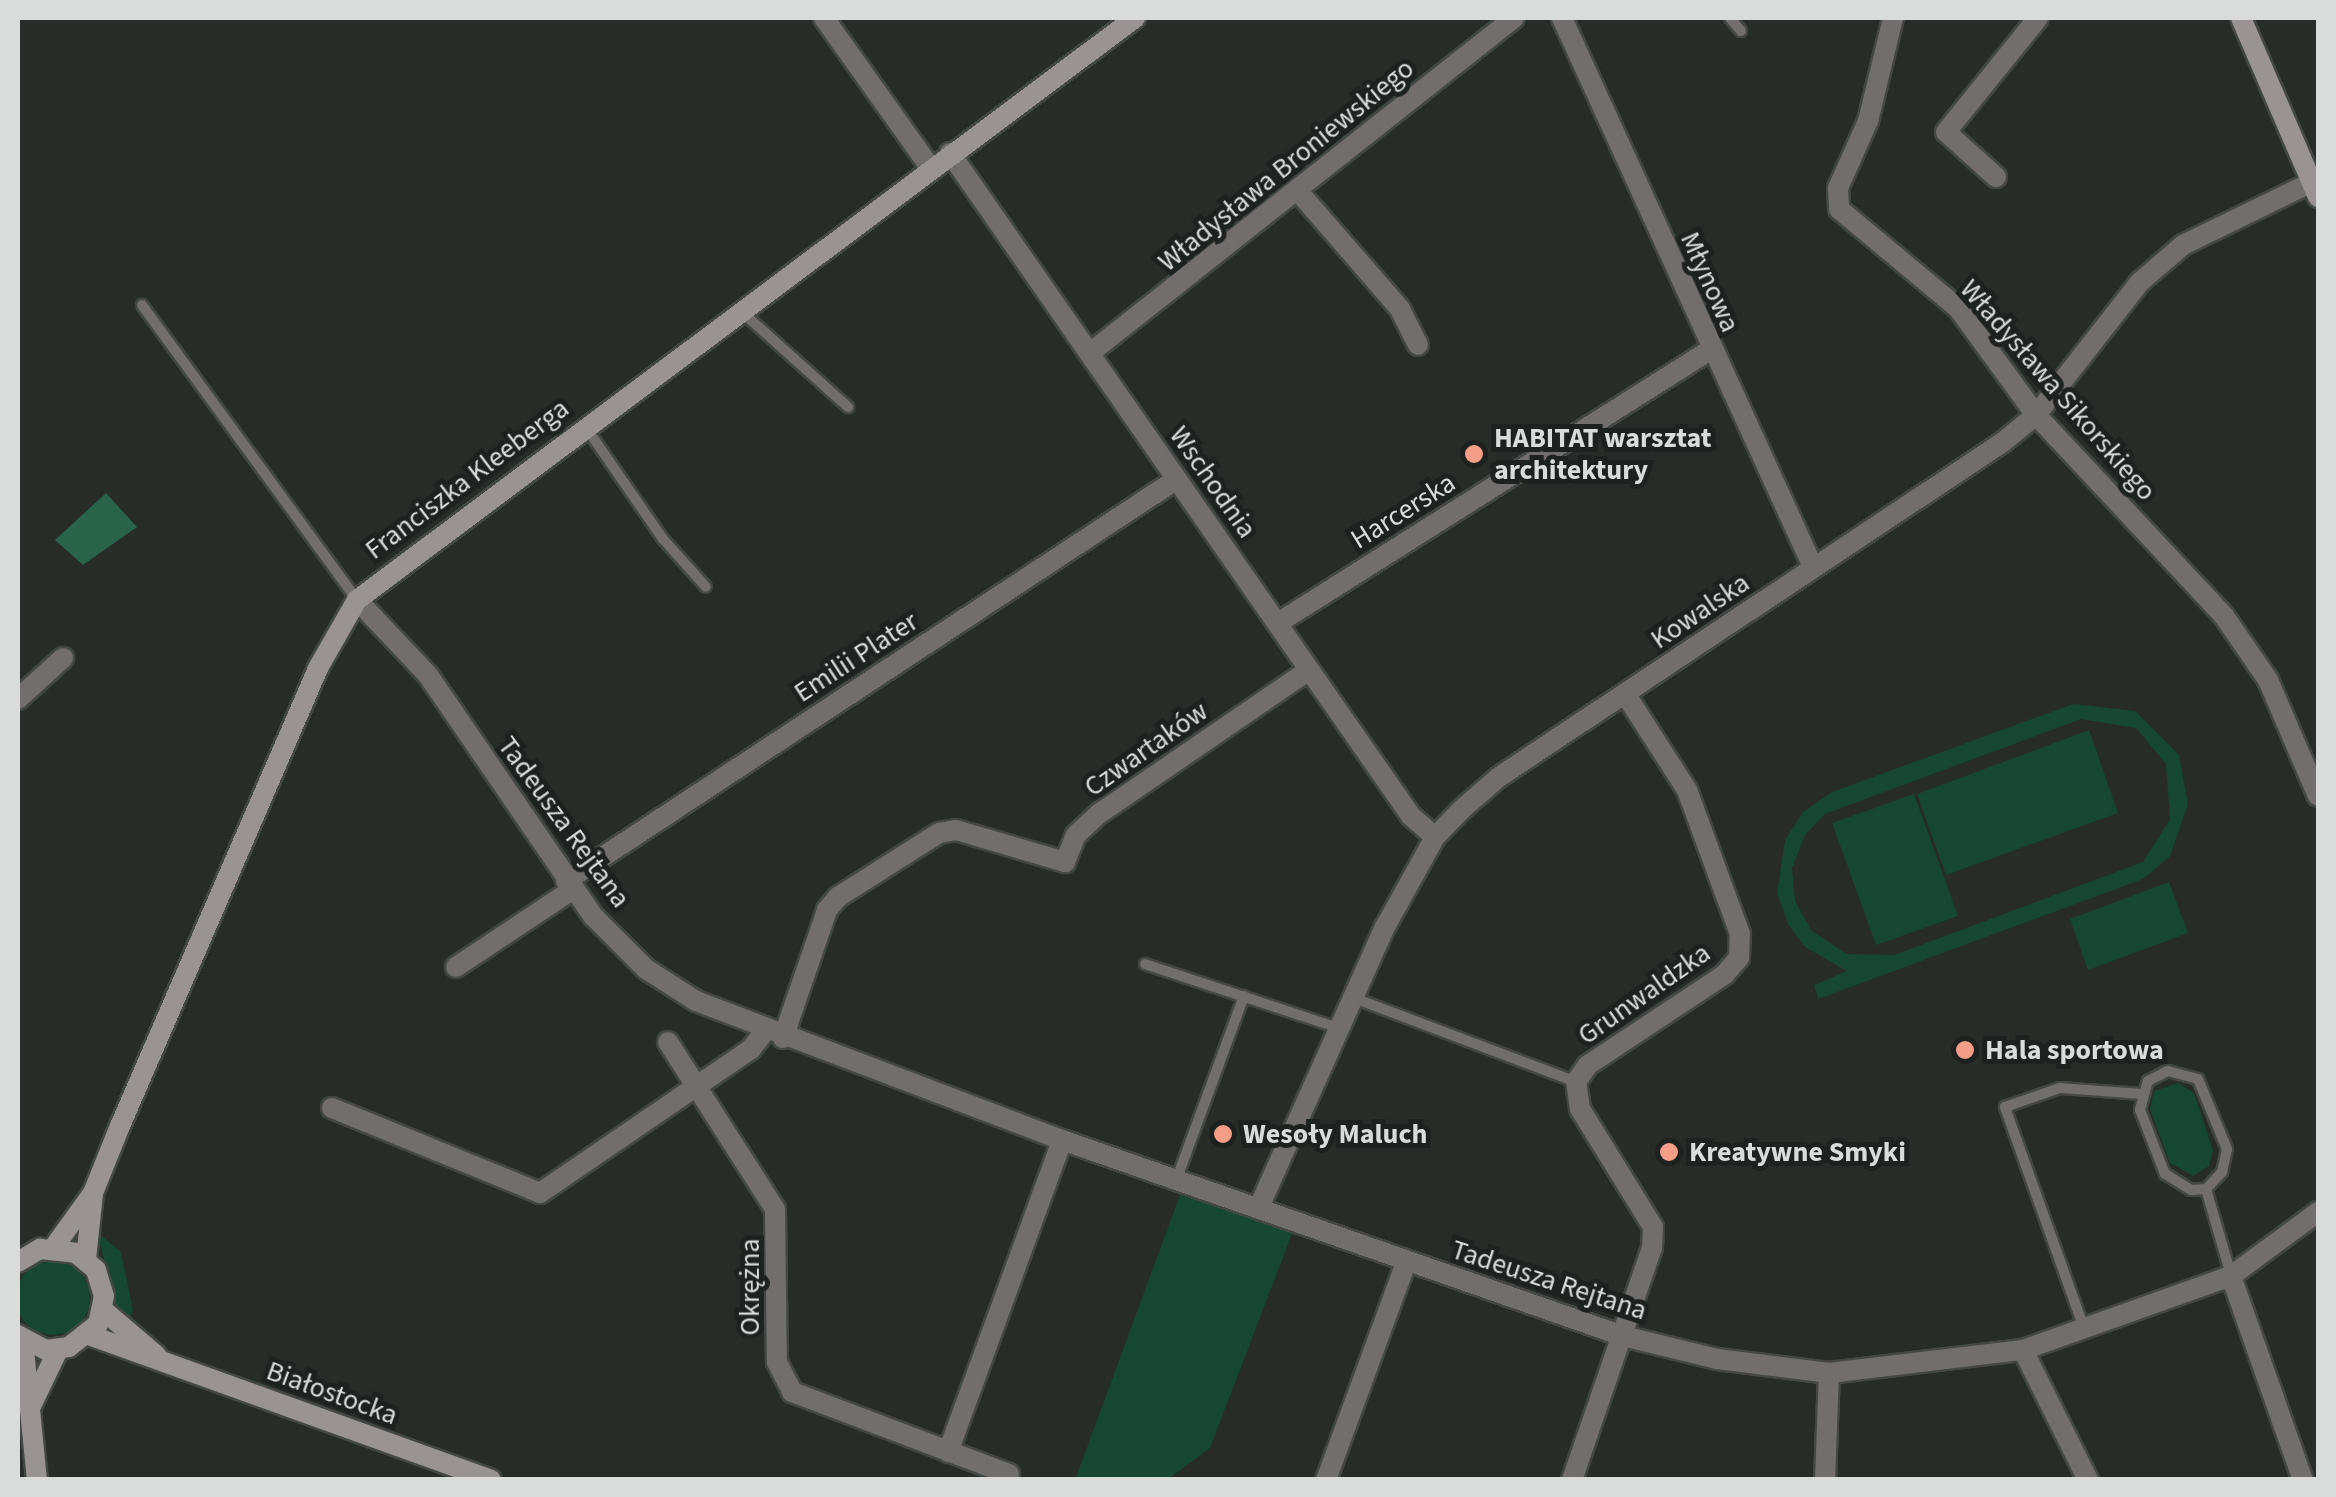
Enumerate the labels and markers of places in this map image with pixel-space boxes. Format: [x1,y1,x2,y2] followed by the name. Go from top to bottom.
[1494,421,1711,487] place label: HABITAT warsztat architektury
[1463,443,1485,465] marker: HABITAT warsztat architektury
[1985,1033,2164,1067] place label: Hala sportowa
[1954,1039,1976,1061] marker: Hala sportowa
[1243,1117,1428,1151] place label: Wesoły Maluch
[1212,1123,1234,1145] marker: Wesoły Maluch
[1689,1135,1906,1169] place label: Kreatywne Smyki
[1658,1141,1680,1163] marker: Kreatywne Smyki

